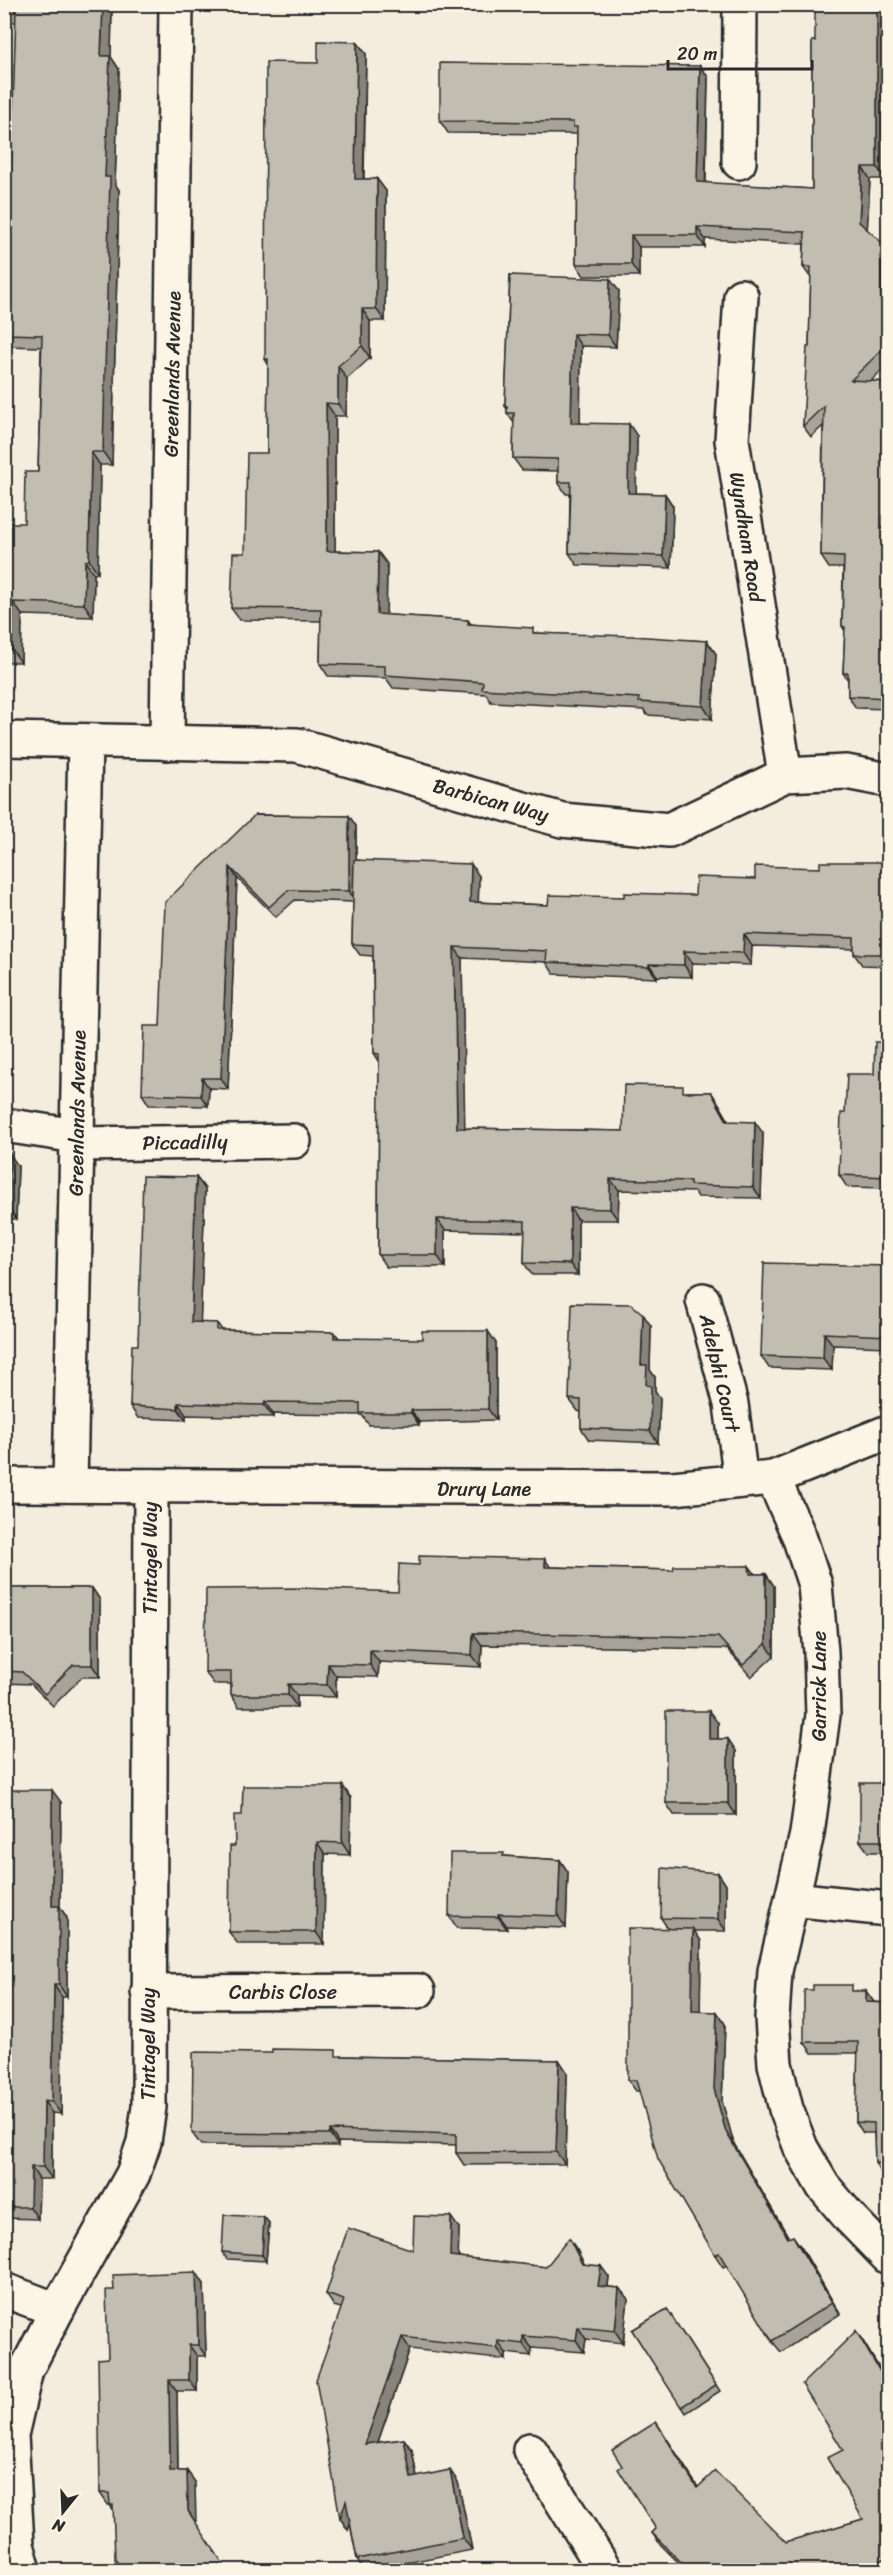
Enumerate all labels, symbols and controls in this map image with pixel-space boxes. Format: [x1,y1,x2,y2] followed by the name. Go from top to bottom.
[668,33,812,71] scale bar
[677,38,717,70] text: 20 m
[154,290,191,457] street label: Greenlands Avenue
[719,470,774,606] street label: Wyndham Road
[429,768,553,833] street label: Barbican Way
[59,1029,96,1196] street label: Greenlands Avenue
[142,1124,229,1161] street label: Piccadilly
[689,1309,750,1437] street label: Adelphi Court
[437,1472,531,1507] street label: Drury Lane
[133,1501,168,1614] street label: Tintagel Way
[802,1631,837,1741] street label: Garrick Lane
[229,1975,337,2010] street label: Carbis Close
[131,1987,166,2100] street label: Tintagel Way
[33,2482,93,2542] north arrow
[48,2510,69,2542] text: N

